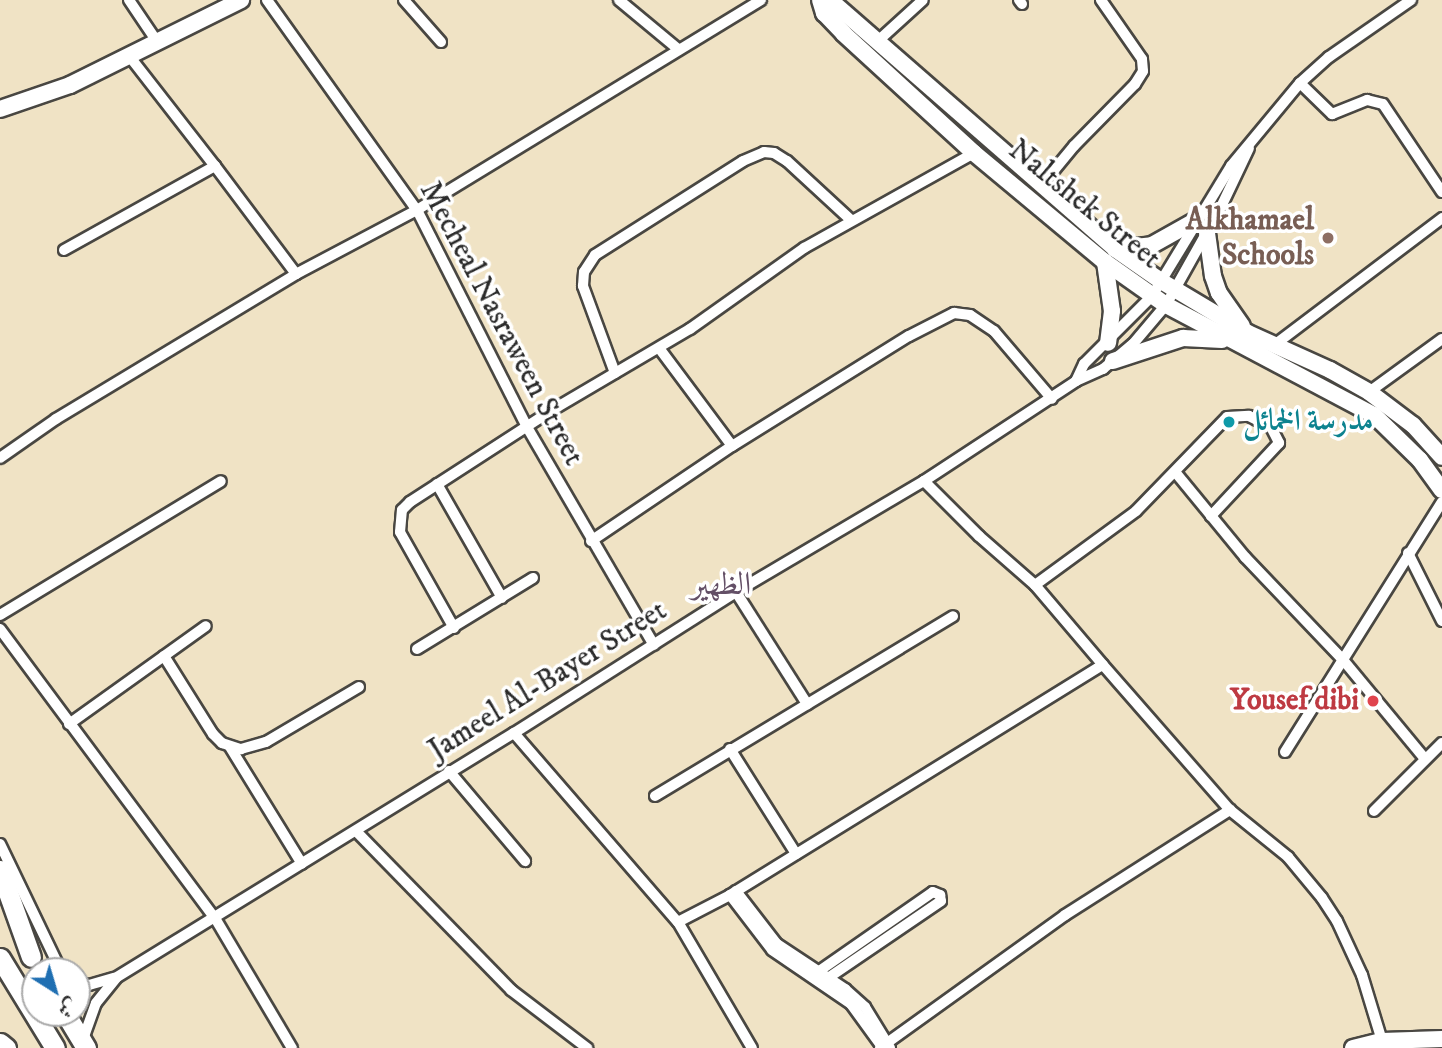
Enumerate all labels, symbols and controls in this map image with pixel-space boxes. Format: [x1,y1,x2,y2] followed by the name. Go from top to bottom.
[1001,133,1167,277] street label: Naltshek Street
[411,176,591,472] street label: Mecheal Nasraween Street
[1186,203,1314,274] place label: Alkhamael Schools
[1320,230,1336,246] marker: Alkhamael Schools
[1243,404,1373,440] place label: مدرسة الخمائل
[1221,414,1237,430] marker: مدرسة الخمائل
[691,566,751,604] district label: الظهير
[422,593,674,769] street label: Jameel Al-Bayer Street
[1230,683,1359,719] place label: Yousef dibi
[1365,693,1381,709] marker: Yousef dibi
[21,957,91,1027] north arrow
[53,993,82,1022] text: ش

